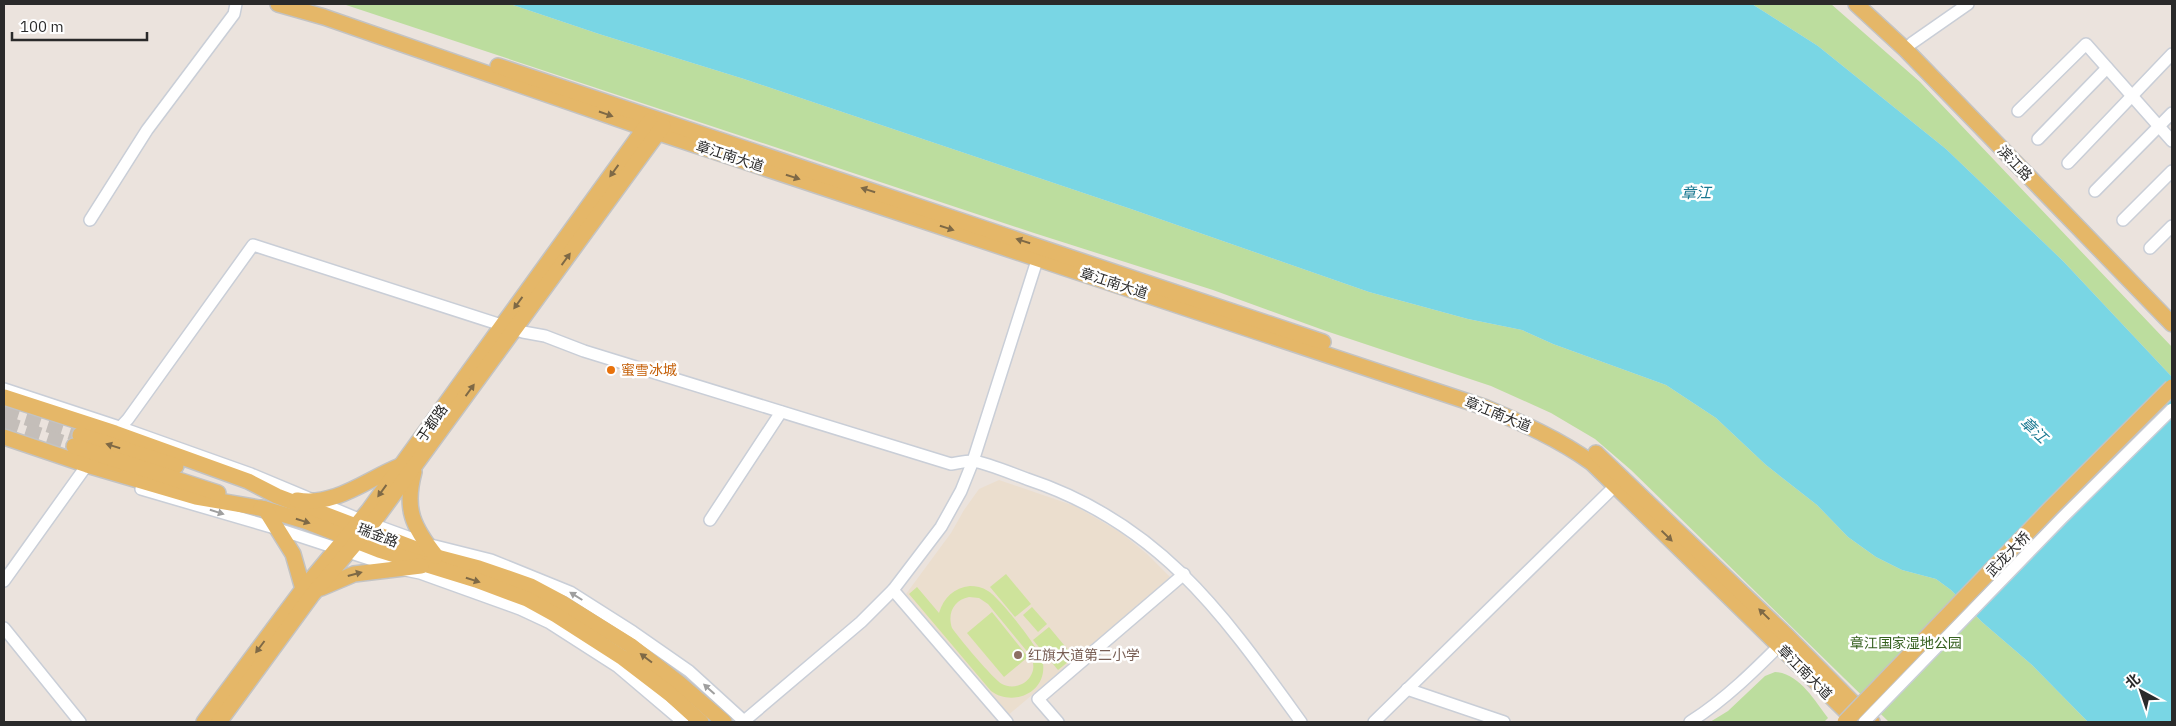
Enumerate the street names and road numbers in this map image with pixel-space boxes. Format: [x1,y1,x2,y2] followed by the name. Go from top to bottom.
[694,137,766,175] street label: 章江南大道
[1994,142,2036,184] street label: 滨江路
[1078,264,1150,302] street label: 章江南大道
[1462,393,1534,435] street label: 章江南大道
[413,401,451,445] street label: 于都路
[355,519,401,551] street label: 瑞金路
[1982,528,2034,580] street label: 武龙大桥
[1774,641,1836,703] street label: 章江南大道

